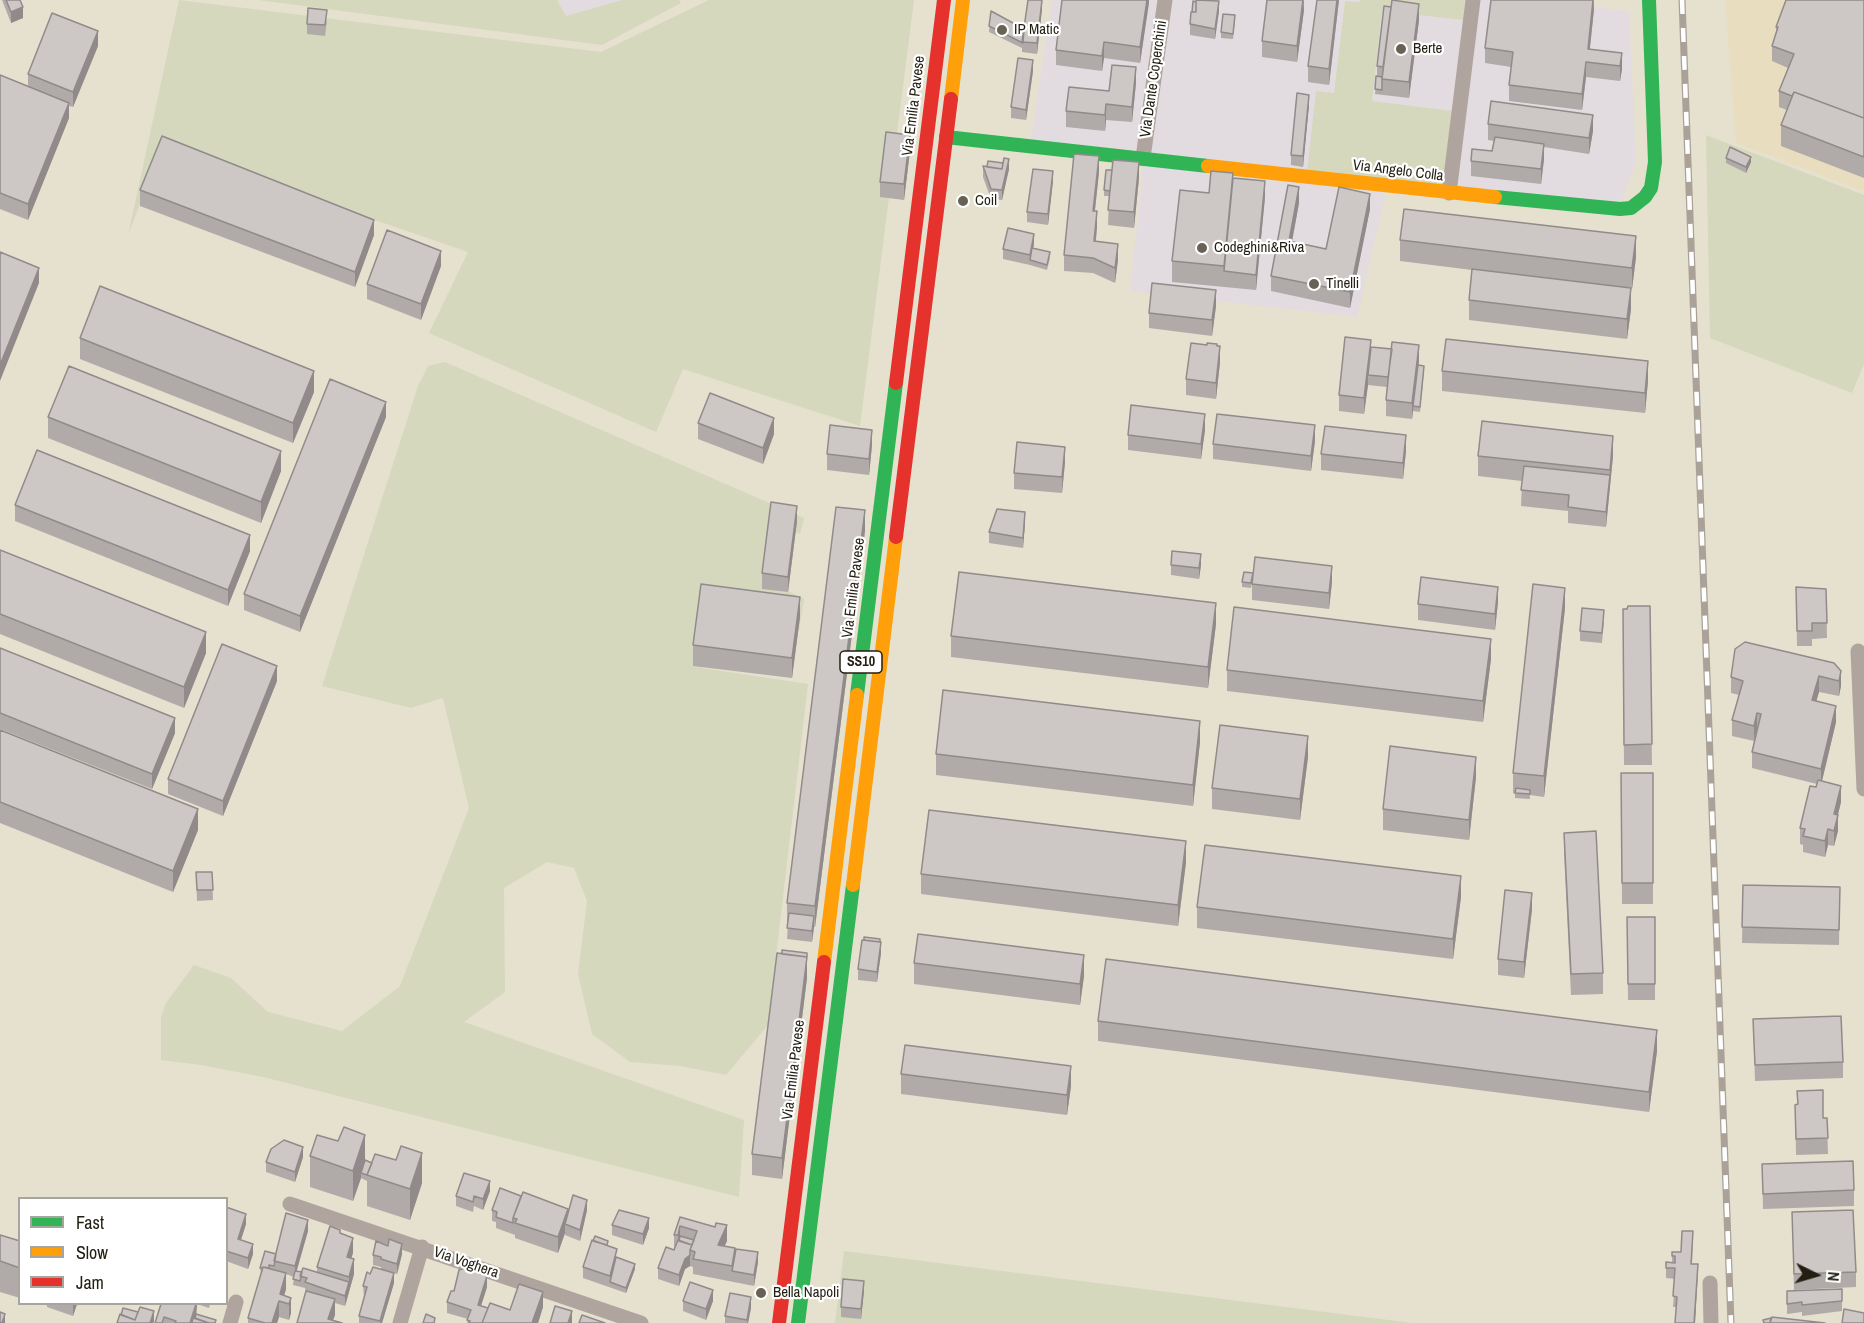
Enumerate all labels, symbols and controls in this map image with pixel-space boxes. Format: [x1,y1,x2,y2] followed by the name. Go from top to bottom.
[1137,19,1171,139] street label: Via Dante Coperchini
[1014,21,1059,39] place label: IP Matic
[995,23,1009,37] marker: IP Matic
[1413,40,1442,58] place label: Berte
[1394,42,1408,56] marker: Berte
[899,55,929,157] street label: Via Emilia Pavese
[1352,156,1444,186] street label: Via Angelo Colla
[975,192,997,210] place label: Coil
[956,194,970,208] marker: Coil
[1214,239,1304,257] place label: Codeghini&Riva
[1195,241,1209,255] marker: Codeghini&Riva
[1326,275,1359,293] place label: Tinelli
[1307,277,1321,291] marker: Tinelli
[839,537,869,639] street label: Via Emilia Pavese
[840,651,882,673] road number: SS10
[779,1019,809,1121] street label: Via Emilia Pavese
[18,1197,228,1305] legend
[76,1210,104,1235] text: Fast
[76,1240,108,1265] text: Slow
[431,1244,501,1282] street label: Via Voghera
[1786,1245,1846,1305] north arrow
[76,1270,104,1295] text: Jam
[1823,1271,1845,1282] text: N
[773,1284,839,1302] place label: Bella Napoli
[754,1286,768,1300] marker: Bella Napoli

